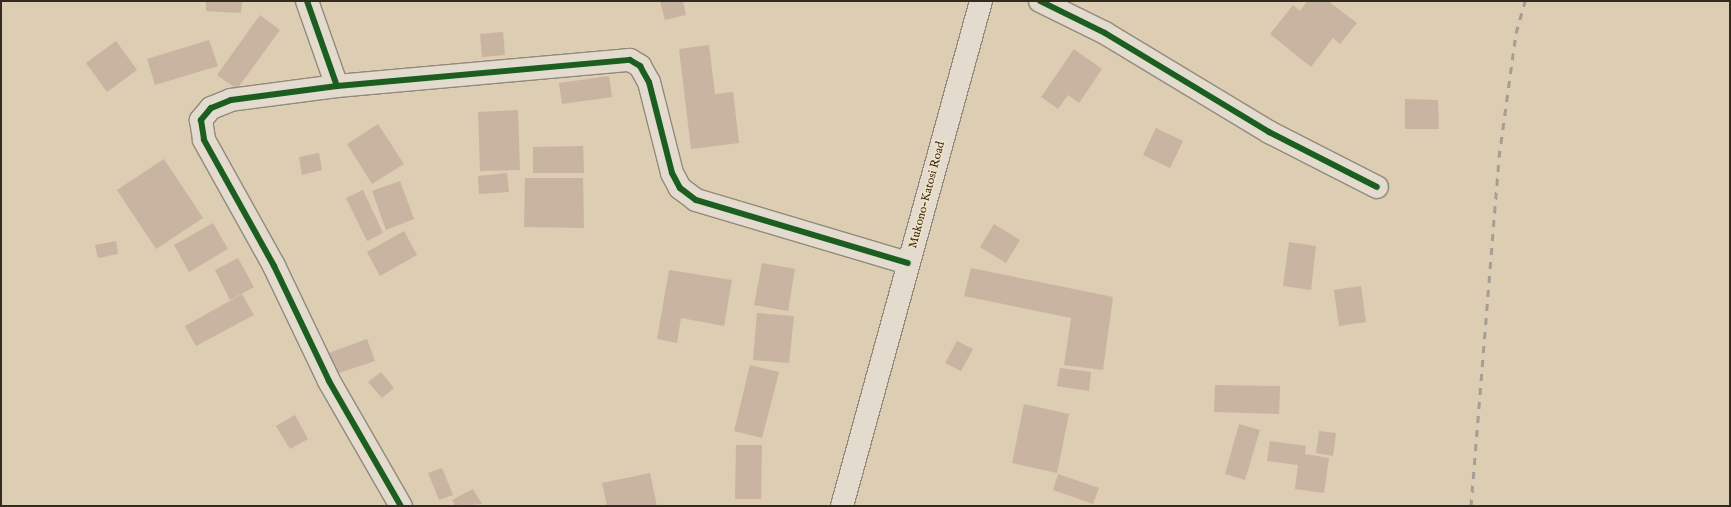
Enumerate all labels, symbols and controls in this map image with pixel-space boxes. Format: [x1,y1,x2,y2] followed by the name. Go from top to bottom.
[906,140,948,250] street label: Mukono-Katosi Road

